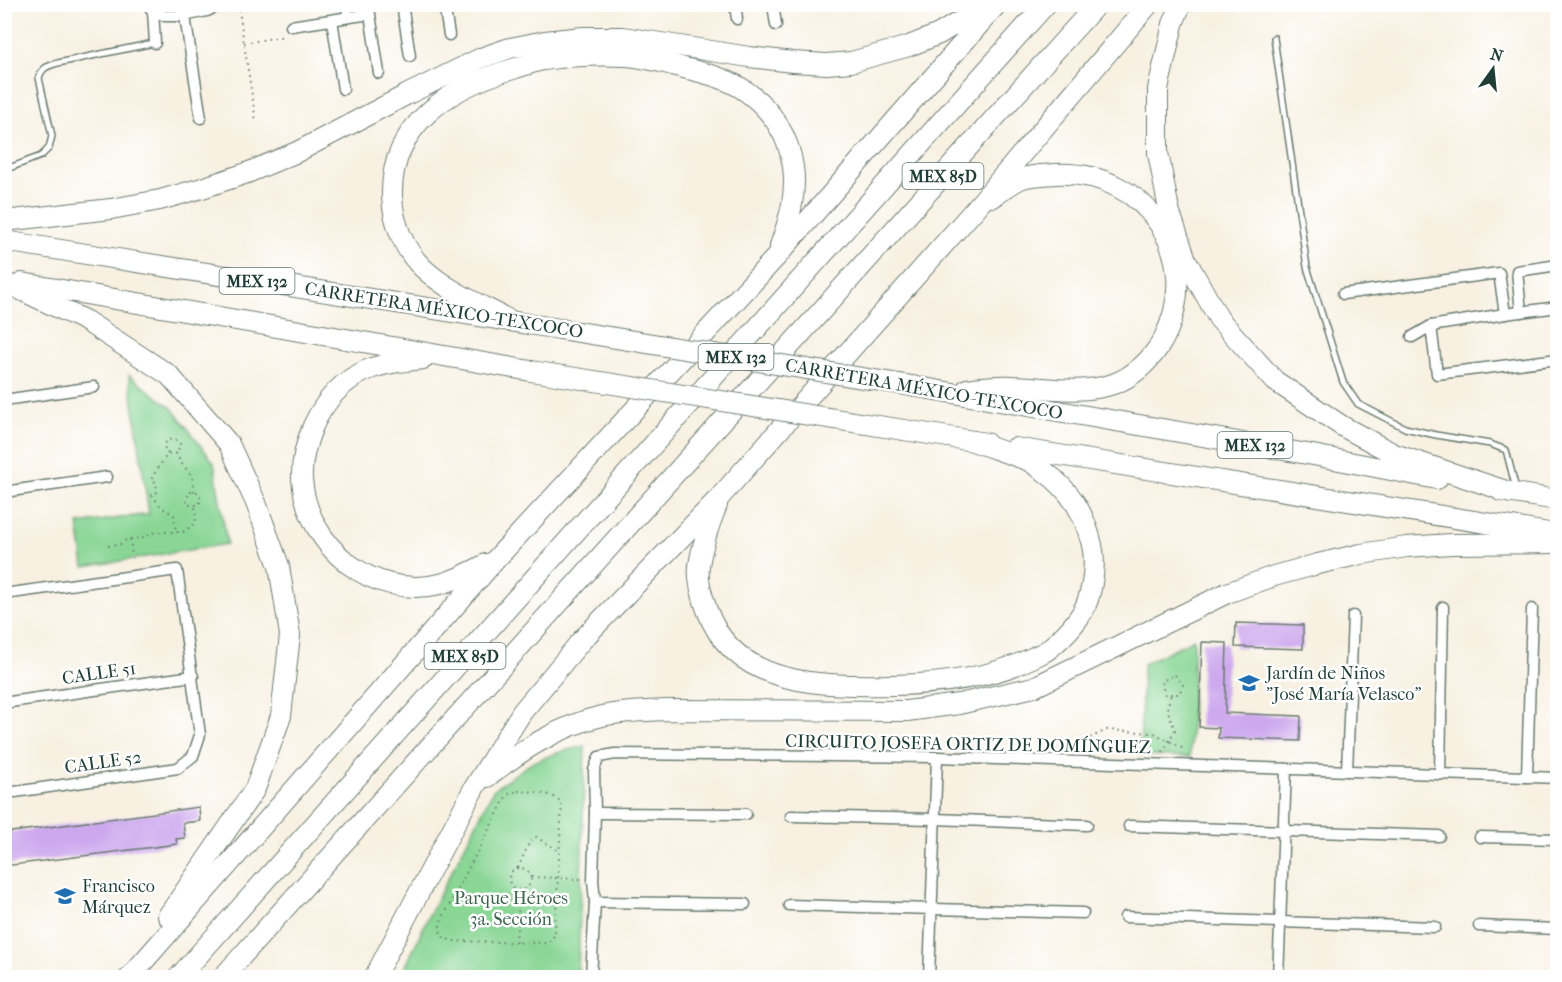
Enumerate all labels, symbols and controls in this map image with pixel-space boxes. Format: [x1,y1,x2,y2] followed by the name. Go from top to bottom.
[1463,39,1523,99] north arrow
[1488,44,1506,66] text: N
[902,163,984,189] road number: MEX 85D
[220,268,294,294] road number: MEX 132
[303,277,585,343] street label: CARRETERA MÉXICO-TEXCOCO
[698,344,774,370] road number: MEX 132
[784,354,1064,424] street label: CARRETERA MÉXICO-TEXCOCO
[1218,432,1292,458] road number: MEX 132
[424,643,506,669] road number: MEX 85D
[61,658,137,689] street label: CALLE 51
[1264,663,1421,705] place label: Jardín de Niños "José María Velasco"
[1237,671,1261,695] school or university icon: Jardín de Niños "José María Velasco"
[785,730,1151,758] street label: CIRCUITO JOSEFA ORTIZ DE DOMÍNGUEZ
[63,747,143,778] street label: CALLE 52
[82,876,155,918] place label: Francisco Márquez
[53,884,77,908] school or university icon: Francisco Márquez
[454,888,568,930] park label: Parque Héroes 3a. Sección

